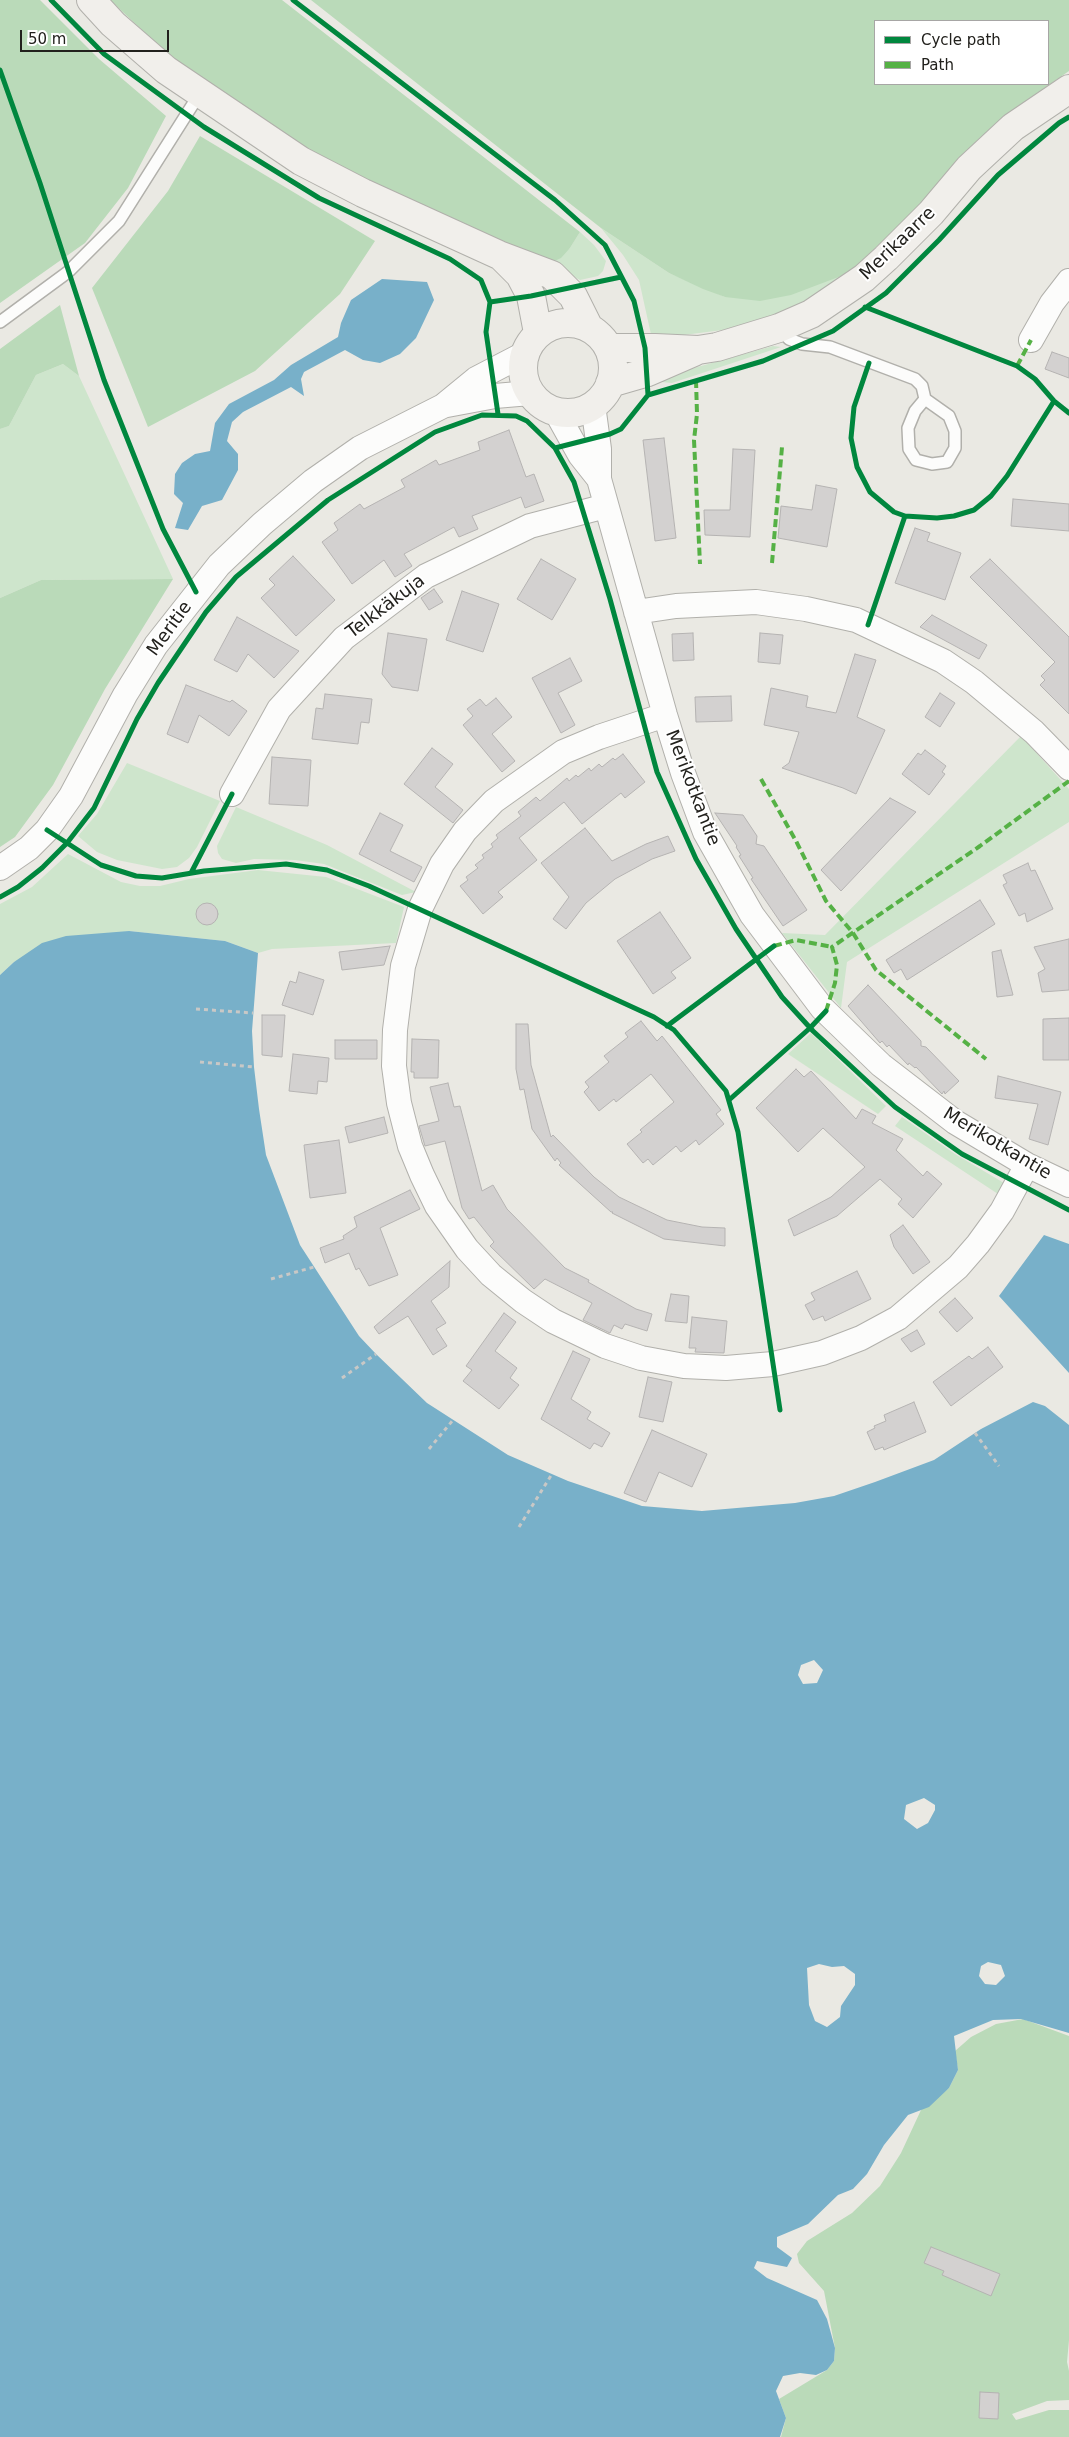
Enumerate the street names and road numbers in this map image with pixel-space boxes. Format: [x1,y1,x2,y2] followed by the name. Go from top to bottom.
[856,203,940,285] street label: Merikaarre
[342,570,430,644] street label: Telkkäkuja
[143,598,197,660] street label: Meritie
[660,727,724,849] street label: Merikotkantie
[939,1103,1055,1185] street label: Merikotkantie

